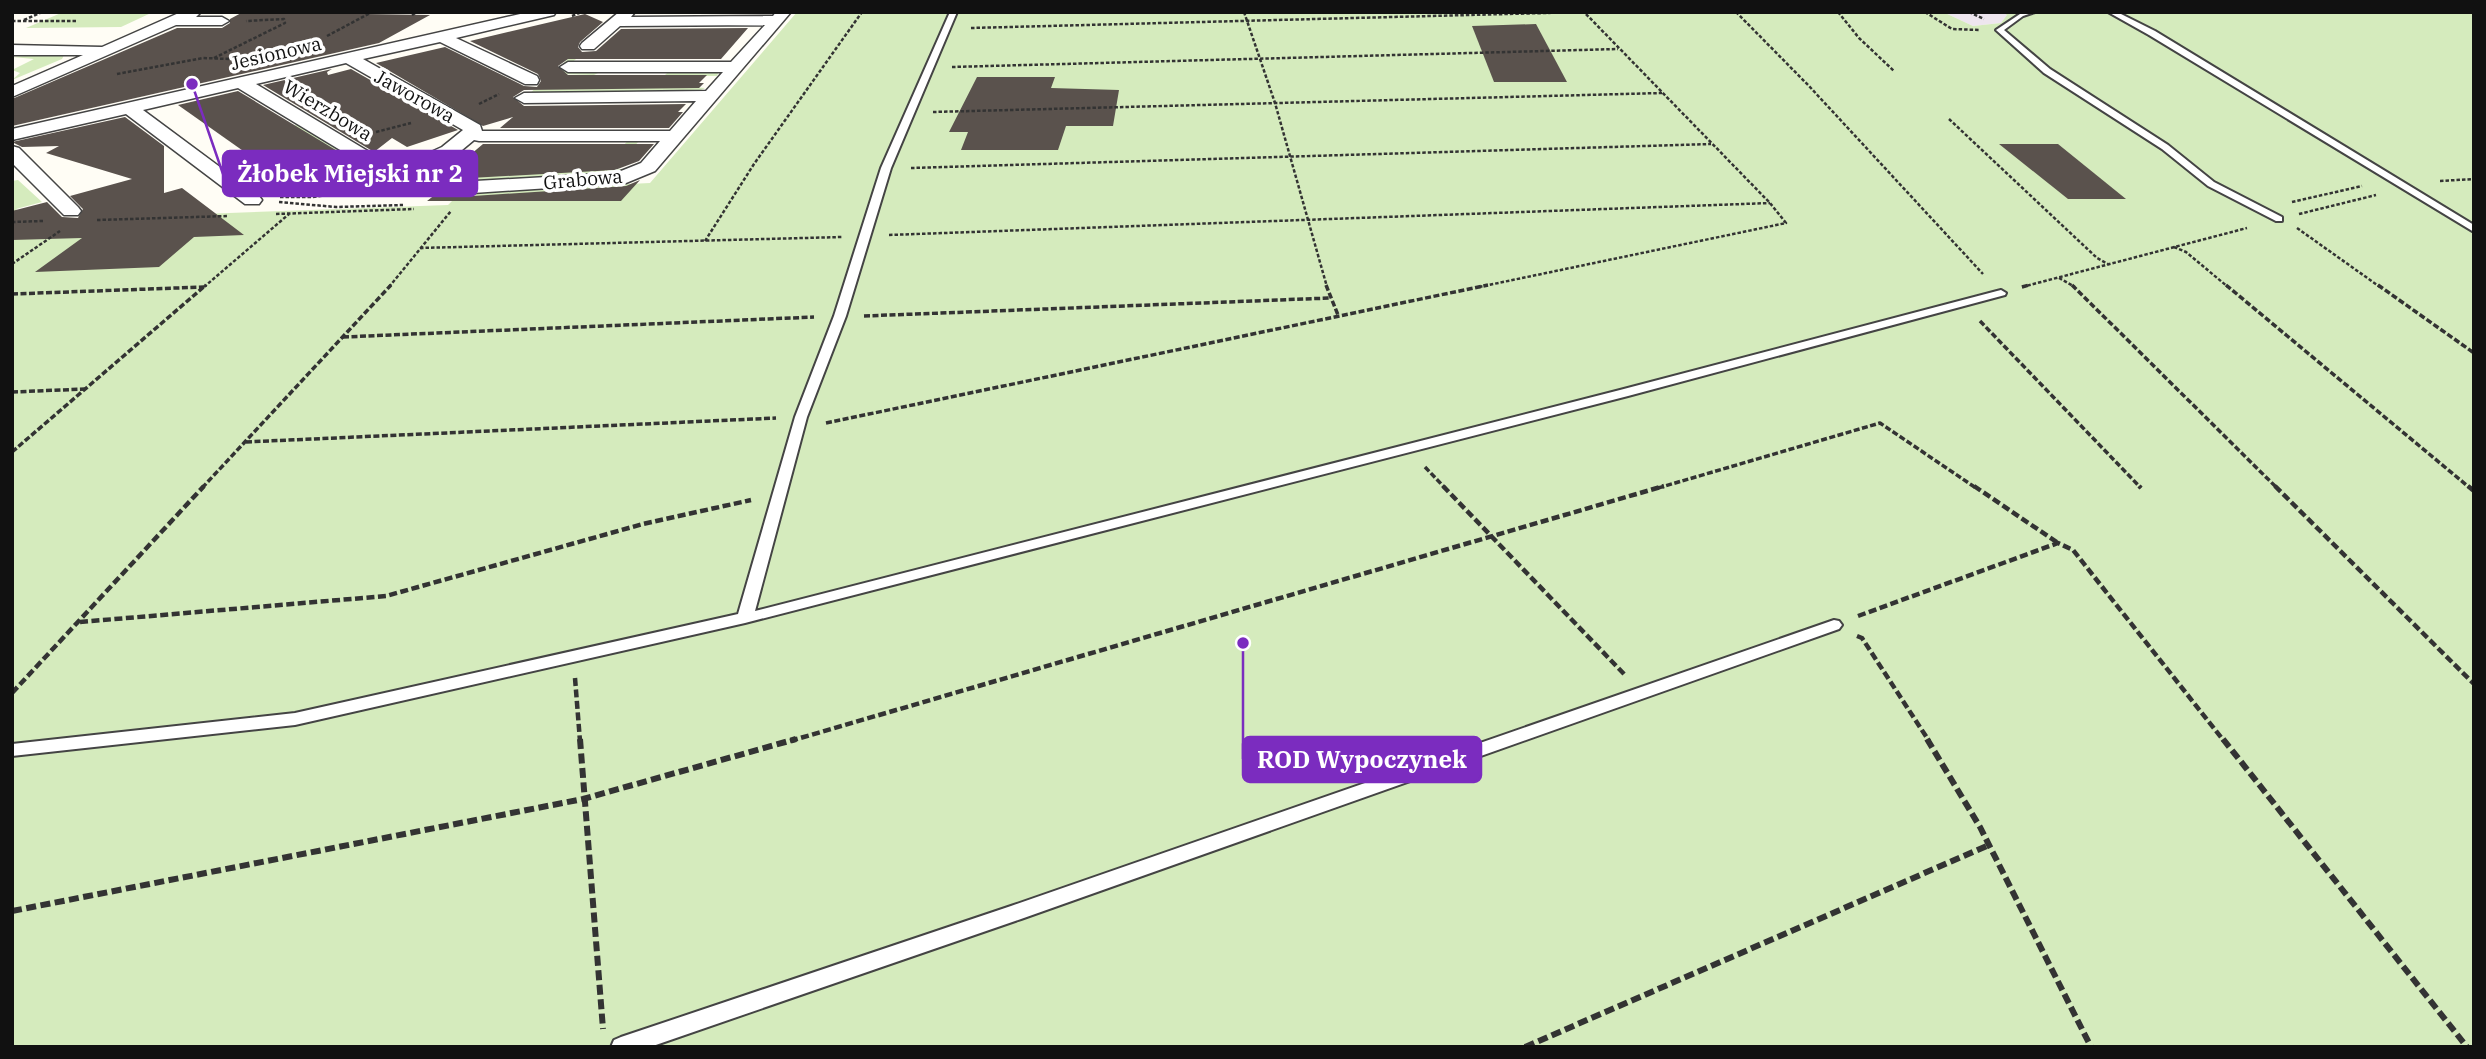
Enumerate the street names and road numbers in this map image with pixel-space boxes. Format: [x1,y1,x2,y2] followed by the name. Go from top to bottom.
[228,31,324,75] street label: Jesionowa
[371,64,459,128] street label: Jaworowa
[279,74,377,146] street label: Wierzbowa
[542,164,624,194] street label: Grabowa

